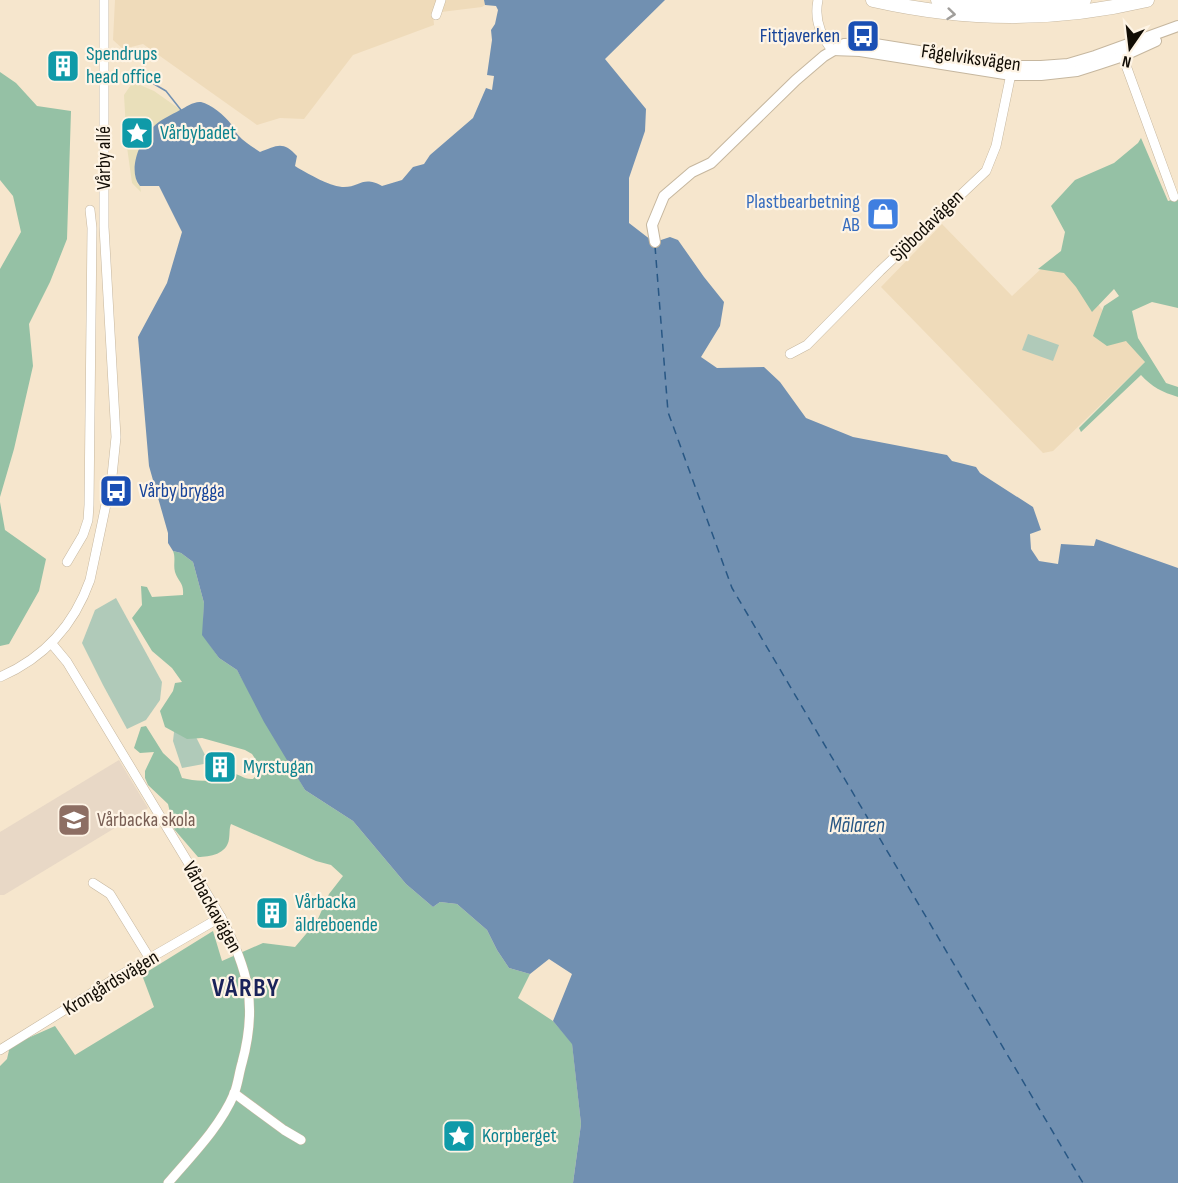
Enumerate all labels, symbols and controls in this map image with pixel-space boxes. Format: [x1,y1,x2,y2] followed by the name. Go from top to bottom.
[947,7,956,20] one-way arrow
[845,18,881,54] bus stop icon: Fittjaverken
[1100,18,1160,78] north arrow
[760,24,840,48] place label: Fittjaverken
[920,39,1022,77] street label: Fågelviksvägen
[86,42,161,89] place label: Spendrups head office
[45,48,81,84] building icon: Spendrups head office
[1120,51,1133,71] text: N
[119,115,155,151] place icon: Vårbybadet
[160,121,236,145] place label: Vårbybadet
[92,126,116,190] street label: Vårby allé
[885,185,969,267] street label: Sjöbodavägen
[746,190,860,237] place label: Plastbearbetning AB
[865,196,901,232] shop icon: Plastbearbetning AB
[98,473,134,509] bus stop icon: Vårby brygga
[139,479,225,503] place label: Vårby brygga
[202,749,238,785] building icon: Myrstugan
[243,755,314,779] place label: Myrstugan
[56,802,92,838] school or university icon: Vårbacka skola
[97,808,196,832] place label: Vårbacka skola
[829,813,885,838] water label: Mälaren
[177,857,247,957] street label: Vårbackavägen
[295,890,378,937] place label: Vårbacka äldreboende
[254,895,290,931] building icon: Vårbacka äldreboende
[59,945,163,1021] street label: Krongårdsvägen
[212,973,280,1004] district label: VÅRBY
[441,1118,477,1154] place icon: Korpberget
[482,1124,557,1148] place label: Korpberget

